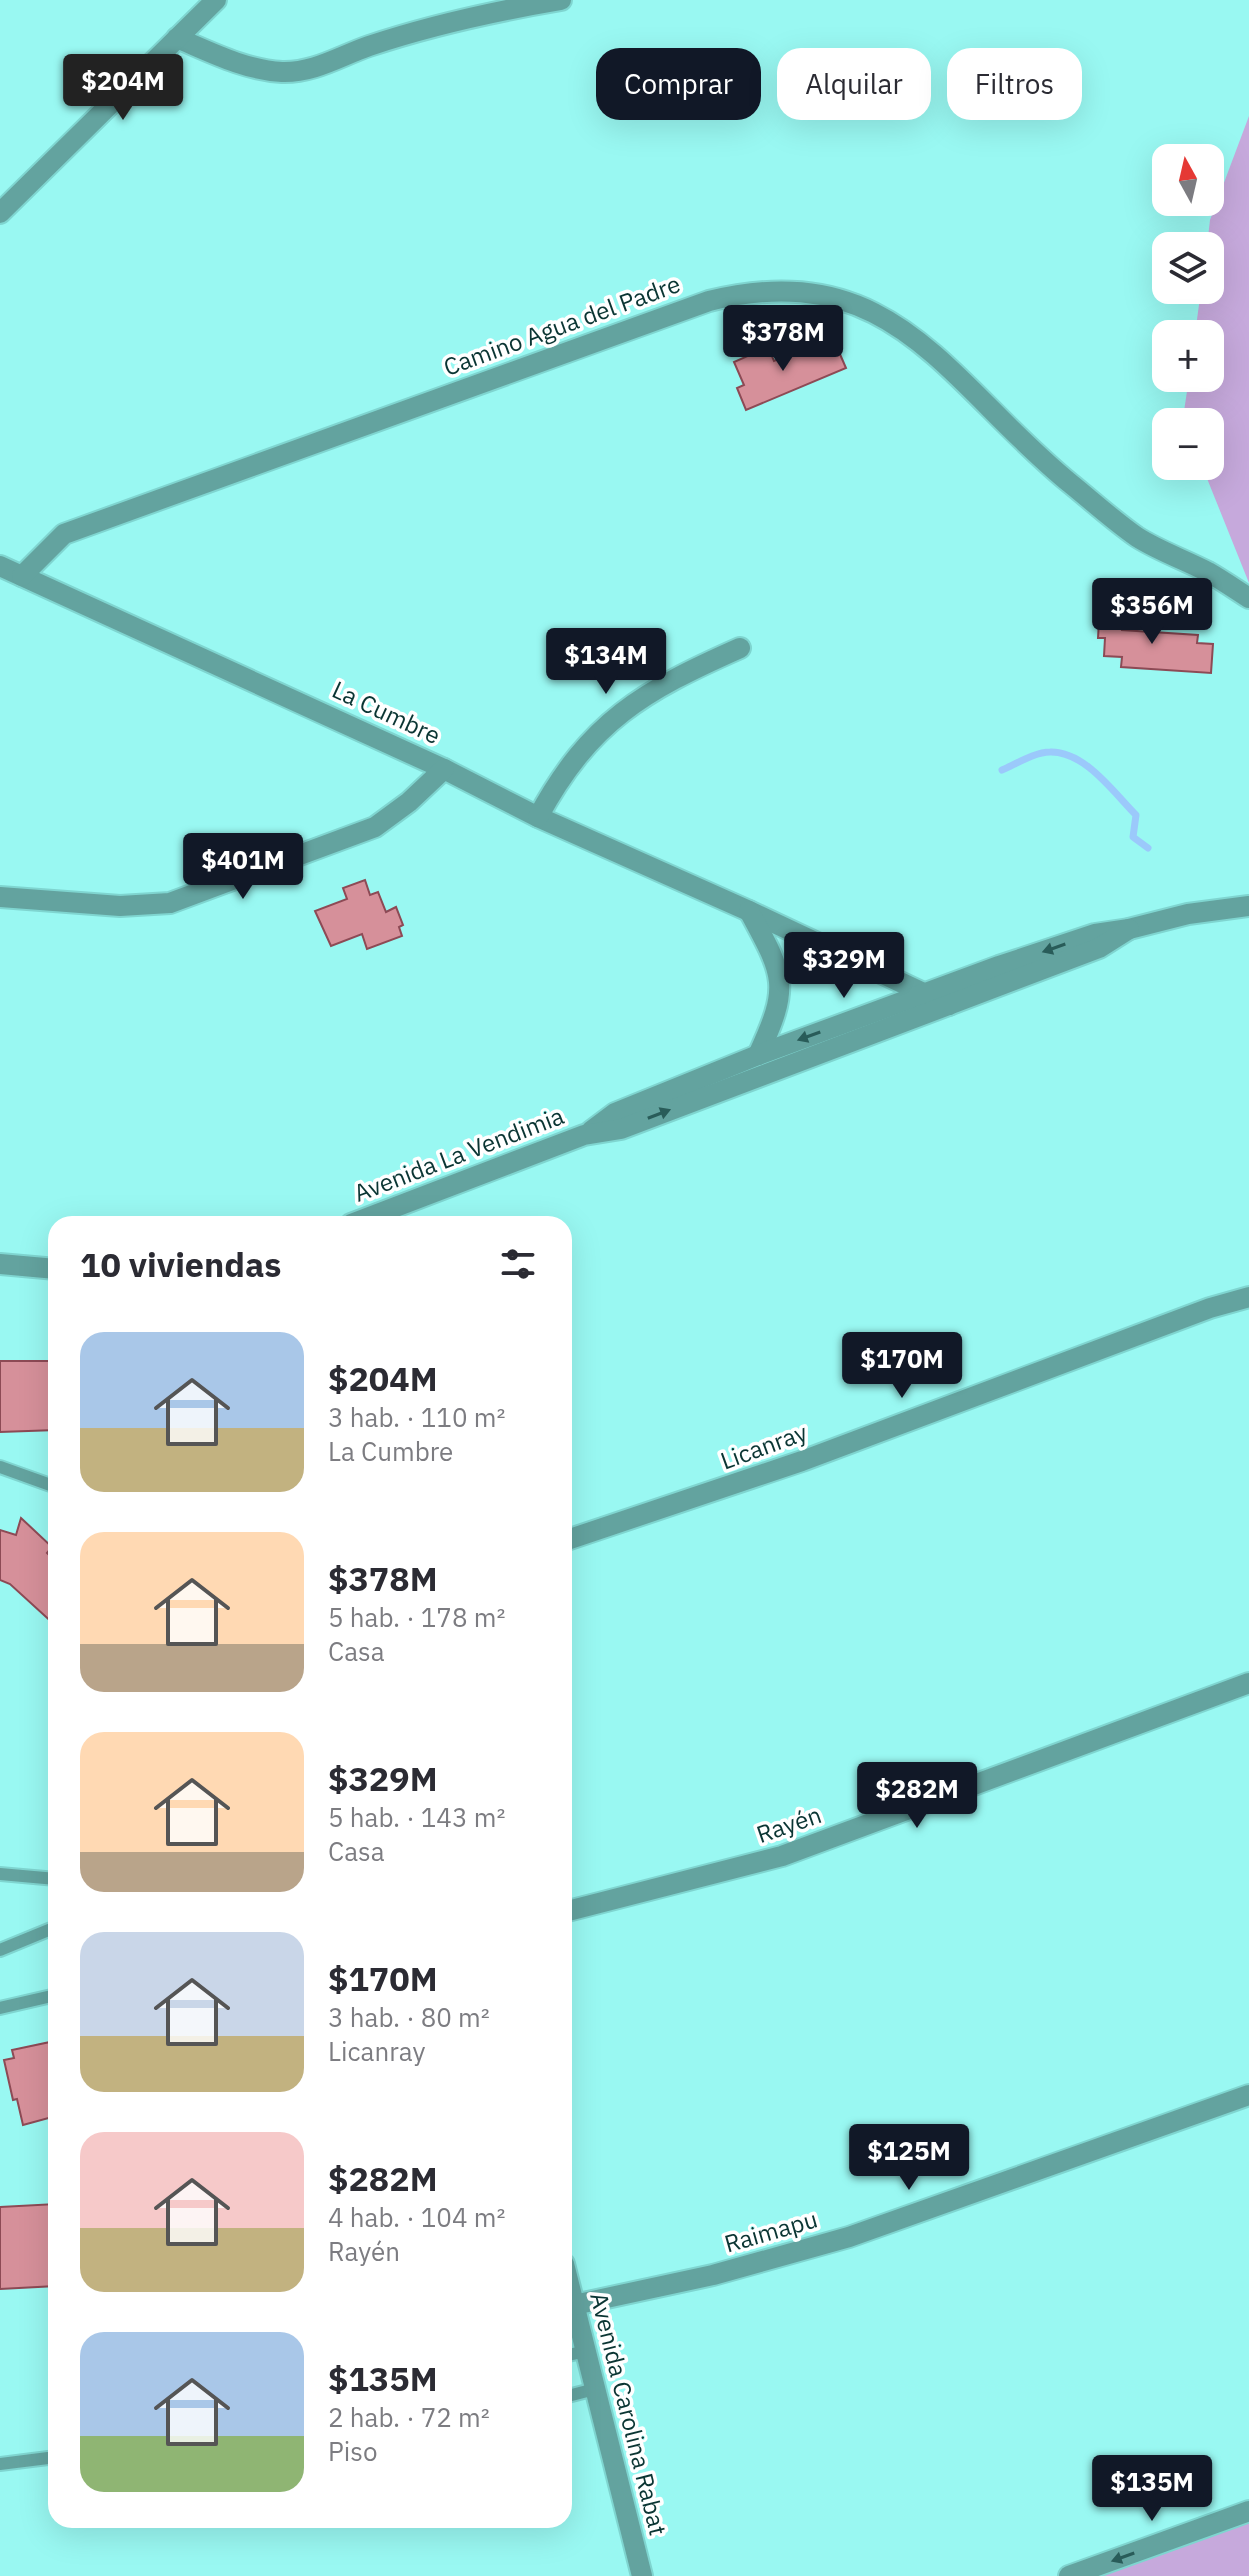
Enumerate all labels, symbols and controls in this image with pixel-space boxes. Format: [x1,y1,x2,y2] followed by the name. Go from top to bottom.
[596,48,761,120] chip: Comprar
[777,48,931,120] chip: Alquilar
[947,48,1082,120] chip: Filtros
[67,54,179,122] pin: $204M
[81,63,165,97] text: $204M
[1152,144,1224,216] north arrow
[1152,144,1224,480] map controls
[1152,232,1224,304] button: layers
[439,267,684,383] street label: Camino Agua del Padre
[727,305,839,373] pin: $378M
[741,314,825,348] text: $378M
[1152,320,1224,392] button: +
[1152,408,1224,480] button: −
[1096,578,1208,646] pin: $356M
[1110,587,1194,621] text: $356M
[550,628,662,696] pin: $134M
[564,637,648,671] text: $134M
[327,673,446,751] street label: La Cumbre
[187,833,299,901] pin: $401M
[201,842,285,876] text: $401M
[788,932,900,1000] pin: $329M
[802,941,886,975] text: $329M
[1041,942,1065,954] one-way arrow
[797,1030,821,1043] one-way arrow
[349,1099,568,1209] street label: Avenida La Vendimia
[647,1107,671,1120] one-way arrow
[80,1242,281,1286] text: 10 viviendas
[496,1242,540,1286] icon: filters
[846,1332,958,1400] pin: $170M
[860,1341,944,1375] text: $170M
[328,1356,437,1400] text: $204M
[144,1364,240,1460] icon: home
[328,1400,505,1434] text: 3 hab. · 110 m²
[716,1416,811,1476] street label: Licanray
[328,1434,453,1468] text: La Cumbre
[328,1556,437,1600] text: $378M
[144,1564,240,1660] icon: home
[328,1600,505,1634] text: 5 hab. · 178 m²
[328,1634,385,1668] text: Casa
[328,1756,437,1800] text: $329M
[861,1762,973,1830] pin: $282M
[144,1764,240,1860] icon: home
[875,1771,959,1805] text: $282M
[752,1798,825,1850] street label: Rayén
[328,1800,505,1834] text: 5 hab. · 143 m²
[328,1834,385,1868] text: Casa
[328,1956,437,2000] text: $170M
[144,1964,240,2060] icon: home
[328,2000,490,2034] text: 3 hab. · 80 m²
[328,2034,425,2068] text: Licanray
[853,2124,965,2192] pin: $125M
[867,2133,951,2167] text: $125M
[328,2156,437,2200] text: $282M
[144,2164,240,2260] icon: home
[328,2200,505,2234] text: 4 hab. · 104 m²
[721,2203,821,2260] street label: Raimapu
[328,2234,400,2268] text: Rayén
[583,2289,675,2539] street label: Avenida Carolina Rabat
[328,2356,437,2400] text: $135M
[144,2364,240,2460] icon: home
[328,2400,490,2434] text: 2 hab. · 72 m²
[328,2434,377,2468] text: Piso
[1096,2455,1208,2523] pin: $135M
[1110,2464,1194,2498] text: $135M
[1111,2551,1135,2563] one-way arrow

